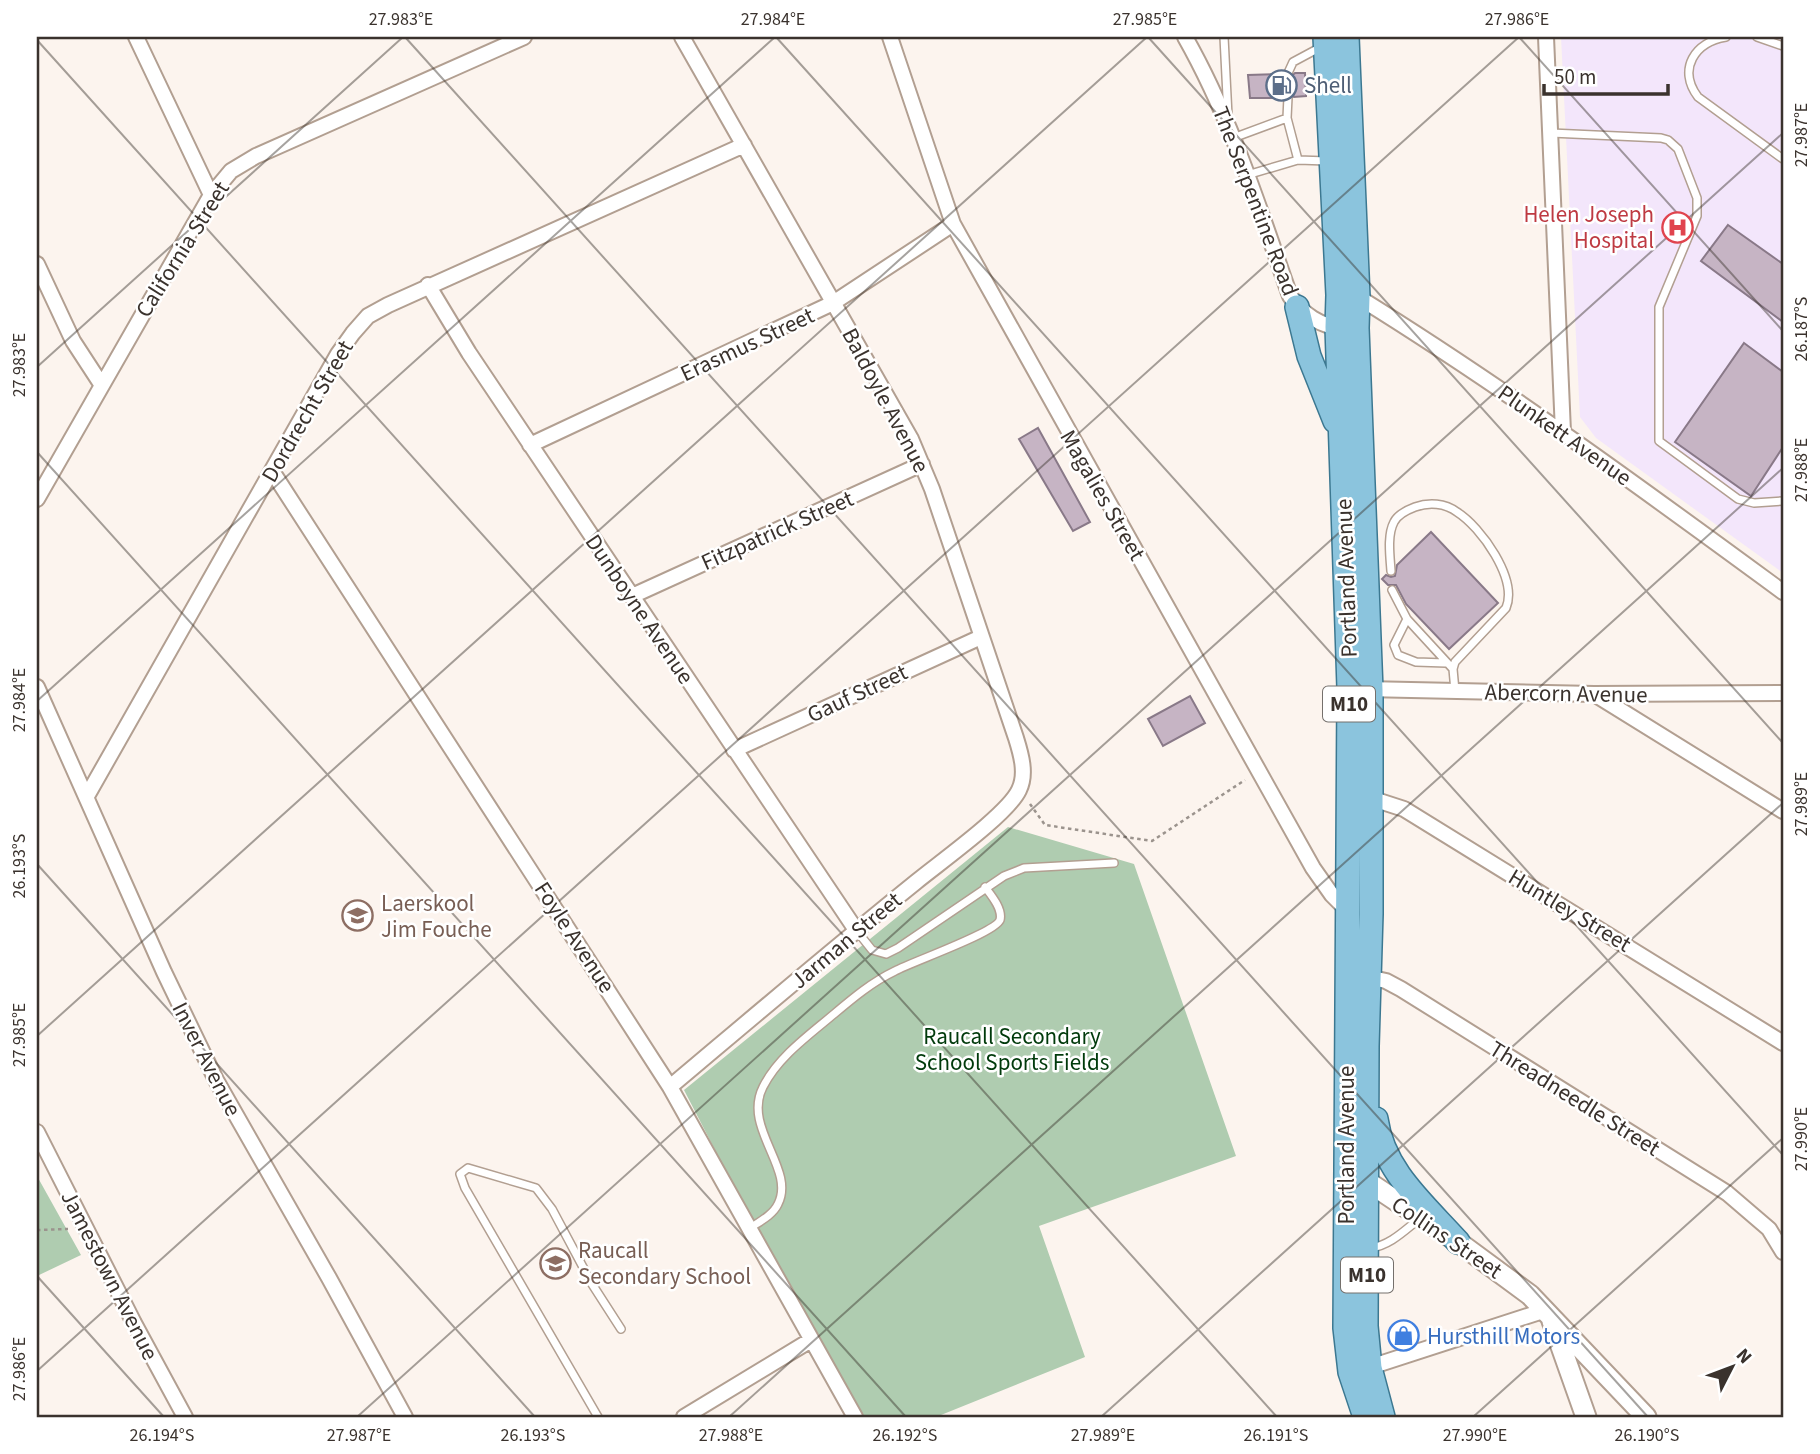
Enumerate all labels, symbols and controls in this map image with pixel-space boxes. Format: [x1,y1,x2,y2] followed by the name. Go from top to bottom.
[369,7,433,32] text: 27.983°E
[741,7,805,32] text: 27.984°E
[1113,7,1177,32] text: 27.985°E
[1485,7,1549,32] text: 27.986°E
[1544,52,1668,96] scale bar
[1554,62,1596,92] text: 50 m
[1264,68,1298,102] fuel station icon: Shell
[1304,69,1352,102] place label: Shell
[1204,102,1307,301] street label: The Serpentine Road
[1789,103,1814,167] text: 27.987°E
[127,175,238,324] street label: California Street
[1523,198,1654,257] place label: Helen Joseph Hospital
[1660,210,1694,244] hospital icon: Helen Joseph Hospital
[1789,297,1814,361] text: 26.187°S
[675,299,820,390] street label: Erasmus Street
[834,322,938,478] street label: Baldoyle Avenue
[7,333,32,397] text: 27.983°E
[253,334,362,488] street label: Dordrecht Street
[1491,377,1638,494] street label: Plunkett Avenue
[1052,424,1153,567] street label: Magalies Street
[1789,438,1814,502] text: 27.988°E
[696,482,859,579] street label: Fitzpatrick Street
[1327,498,1366,658] street label: Portland Avenue
[577,528,702,691] street label: Dunboyne Avenue
[802,656,913,731] street label: Gauf Street
[7,668,32,732] text: 27.984°E
[1484,676,1648,711] street label: Abercorn Avenue
[1323,686,1375,722] road number: M10
[1789,772,1814,836] text: 27.989°E
[7,834,32,898] text: 26.193°S
[1502,861,1638,960] street label: Huntley Street
[526,875,623,999] street label: Foyle Avenue
[784,884,909,997] street label: Jarman Street
[381,887,492,946] place label: Laerskool Jim Fouche
[341,899,375,933] school or university icon: Laerskool Jim Fouche
[164,996,249,1122] street label: Inver Avenue
[7,1003,32,1067] text: 27.985°E
[915,1020,1109,1079] park label: Raucall Secondary School Sports Fields
[1483,1033,1667,1164] street label: Threadneedle Street
[1330,1066,1363,1224] street label: Portland Avenue
[1789,1107,1814,1171] text: 27.990°E
[52,1185,167,1366] street label: Jamestown Avenue
[1385,1188,1509,1287] street label: Collins Street
[578,1234,751,1293] place label: Raucall Secondary School
[538,1246,572,1280] school or university icon: Raucall Secondary School
[1341,1258,1393,1292] road number: M10
[1387,1319,1421,1353] shop icon: Hursthill Motors
[1427,1320,1580,1353] place label: Hursthill Motors
[1698,1332,1768,1402] north arrow
[7,1337,32,1401] text: 27.986°E
[1729,1343,1758,1370] text: N
[130,1423,194,1448] text: 26.194°S
[327,1423,391,1448] text: 27.987°E
[501,1423,565,1448] text: 26.193°S
[699,1423,763,1448] text: 27.988°E
[873,1423,937,1448] text: 26.192°S
[1071,1423,1135,1448] text: 27.989°E
[1244,1423,1308,1448] text: 26.191°S
[1443,1423,1507,1448] text: 27.990°E
[1615,1423,1679,1448] text: 26.190°S

